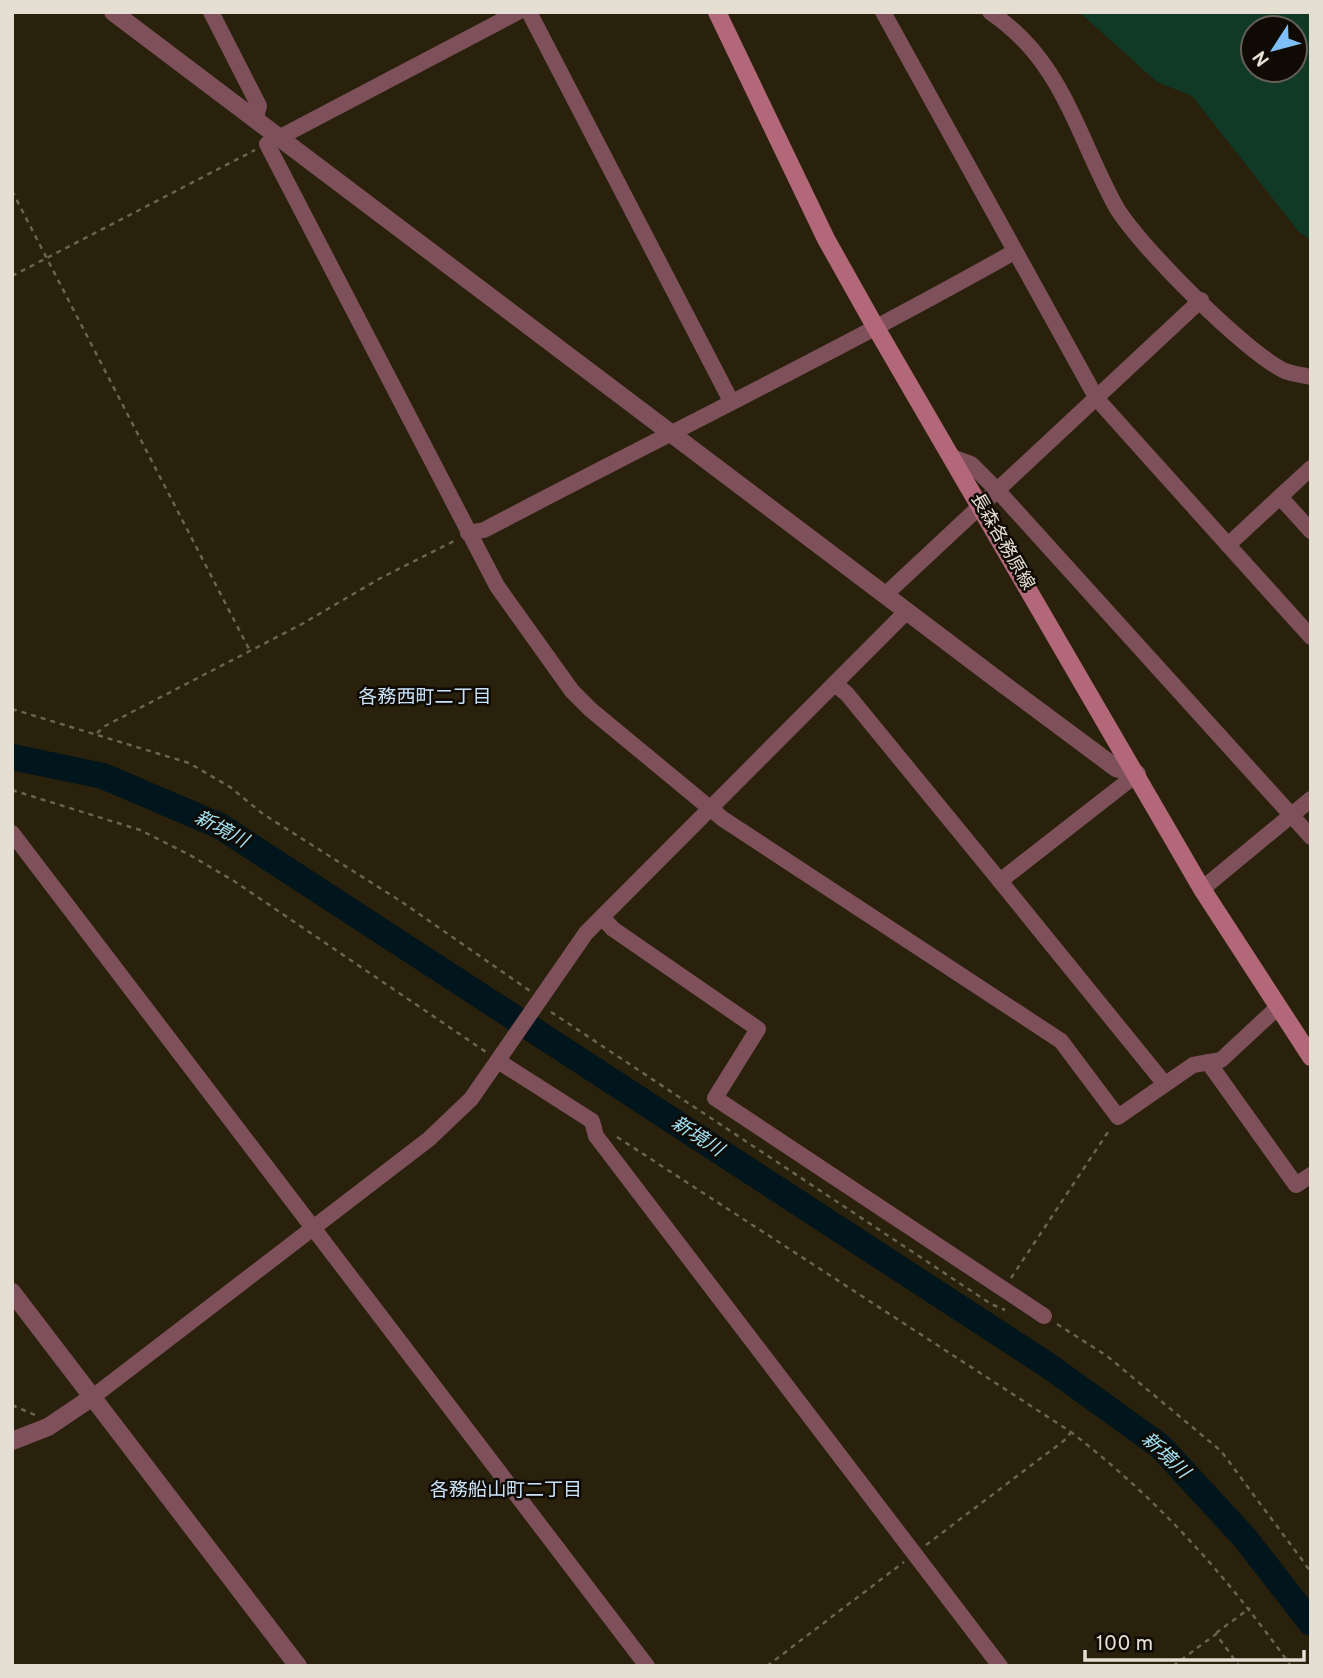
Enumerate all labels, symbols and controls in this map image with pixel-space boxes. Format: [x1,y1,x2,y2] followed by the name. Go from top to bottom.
[1239,14,1309,84] north arrow
[1248,45,1276,70] text: N
[965,489,1039,595] street label: 長森各務原線
[358,686,492,710] district label: 各務西町二丁目
[190,806,254,855] water label: 新境川
[667,1111,729,1164] water label: 新境川
[1136,1428,1195,1486] water label: 新境川
[430,1479,582,1503] district label: 各務船山町二丁目
[1085,1618,1304,1662] scale bar
[1096,1631,1153,1658] text: 100 m

